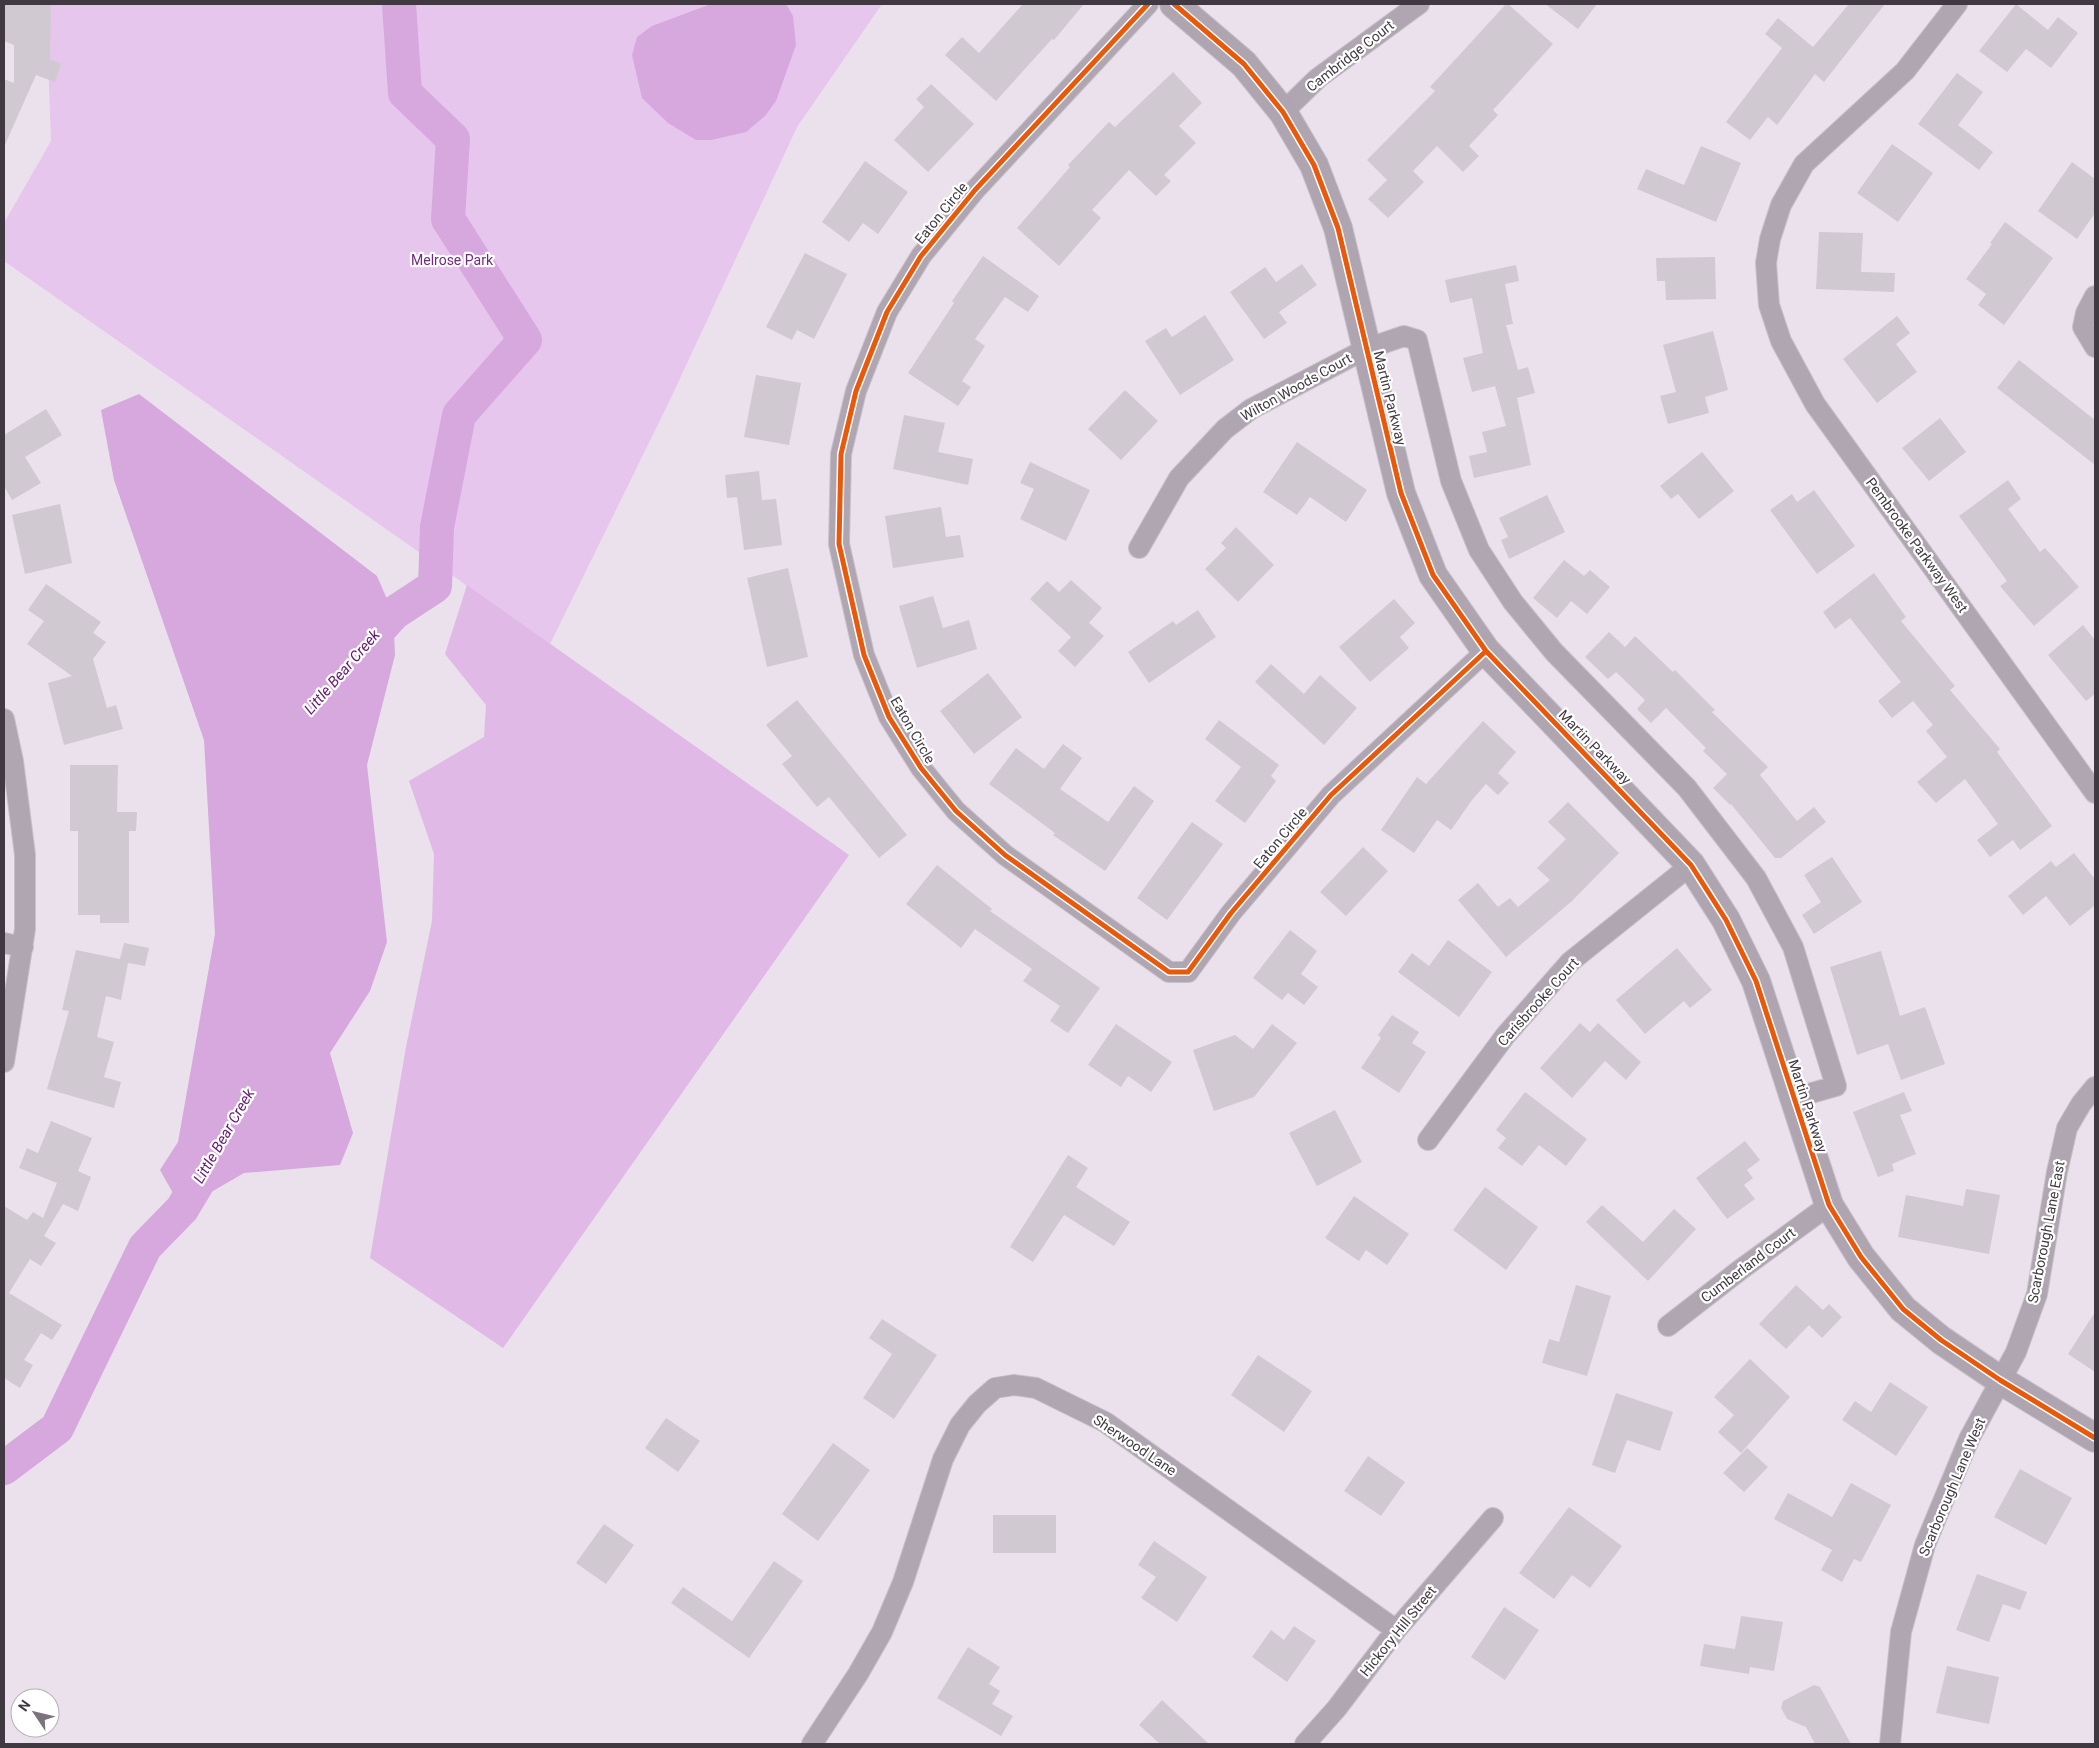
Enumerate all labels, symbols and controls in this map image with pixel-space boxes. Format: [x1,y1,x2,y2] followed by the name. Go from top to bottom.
[1303,17,1397,95] street label: Cambridge Court
[911,179,971,247] street label: Eaton Circle
[411,252,494,268] park label: Melrose Park
[1371,349,1410,447] street label: Martin Parkway
[1238,350,1355,424] street label: Wilton Woods Court
[1863,475,1971,616] street label: Pembrooke Parkway West
[300,626,384,718] water label: Little Bear Creek
[887,694,939,766] street label: Eaton Circle
[1556,707,1635,788] street label: Martin Parkway
[1250,804,1310,872] street label: Eaton Circle
[1494,954,1582,1049] street label: Carisbrooke Court
[1785,1057,1831,1155] street label: Martin Parkway
[190,1085,259,1186] water label: Little Bear Creek
[2024,1159,2068,1304] street label: Scarborough Lane East
[1698,1224,1799,1306] street label: Cumberland Court
[1091,1411,1179,1479] street label: Sherwood Lane
[1916,1415,1989,1558] street label: Scarborough Lane West
[1357,1582,1440,1679] street label: Hickory Hill Street
[10,1688,60,1738] north arrow
[15,1697,34,1714] text: N

